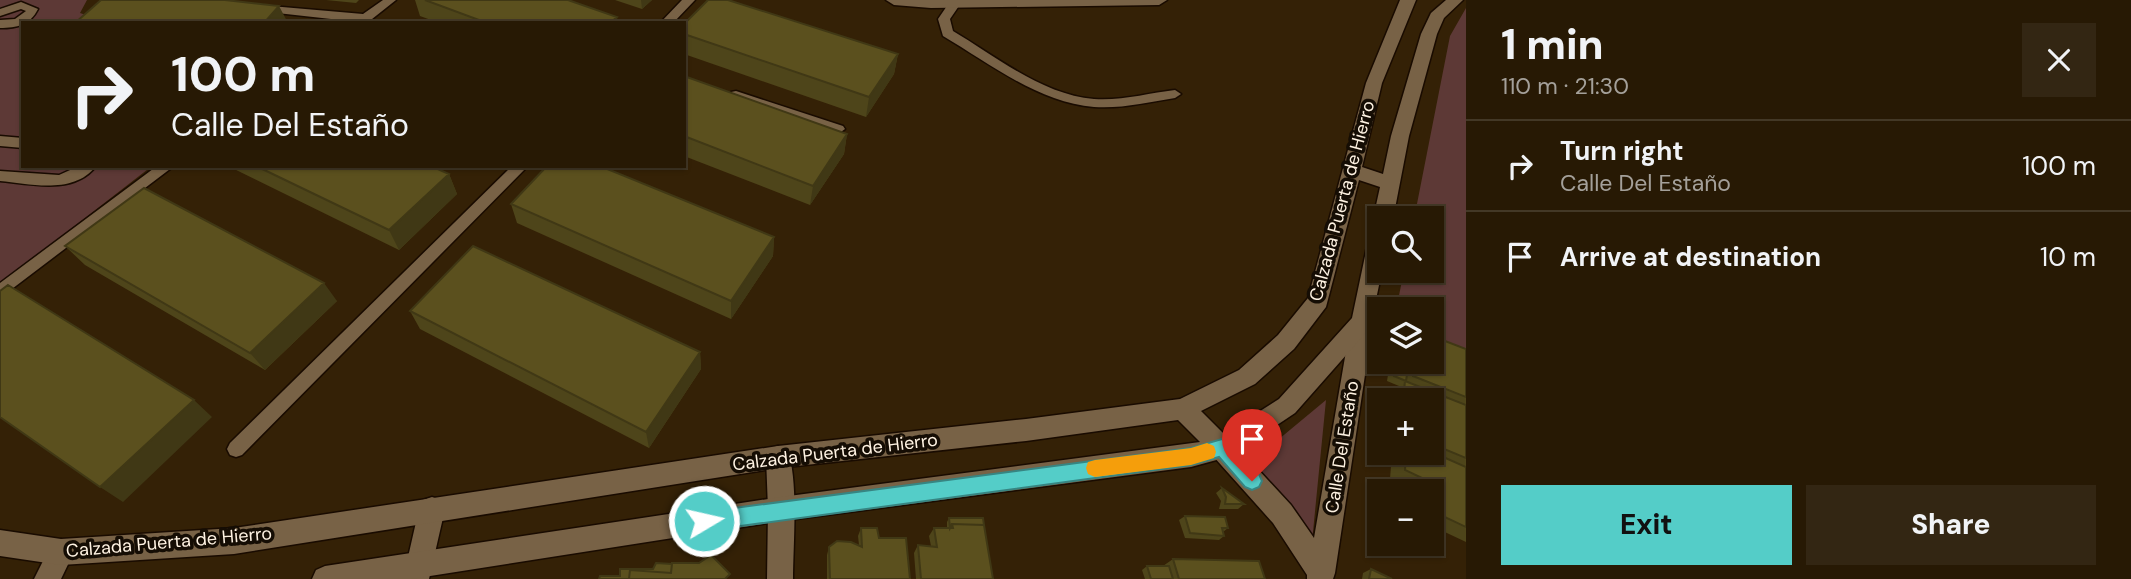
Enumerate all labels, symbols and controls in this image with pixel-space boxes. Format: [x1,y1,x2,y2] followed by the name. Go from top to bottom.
[1501,17,1604,72] text: 1 min
[2022,23,2096,97] button: close
[171,42,315,106] text: 100 m
[56,49,147,140] icon: right
[1501,71,1629,101] text: 110 m · 21:30
[1304,98,1380,304] street label: Calzada Puerta de Hierro
[171,104,409,146] text: Calle Del Estaño
[1560,134,1684,168] text: Turn right
[1501,147,1539,185] icon: right
[2022,149,2096,183] text: 100 m
[1560,168,1731,198] text: Calle Del Estaño
[1367,206,1444,556] map controls
[1367,206,1444,283] button: search
[1501,238,1539,276] icon: arrive
[1560,240,1821,274] text: Arrive at destination
[2040,240,2096,274] text: 10 m
[1367,297,1444,374] button: layers
[1320,379,1364,515] street label: Calle Del Estaño
[1367,388,1444,465] button: +
[1222,409,1282,481] pin
[1233,420,1271,458] icon: arrive
[731,427,939,477] street label: Calzada Puerta de Hierro
[1367,479,1444,556] button: −
[667,484,741,558] position arrow
[1501,485,1792,565] button: Exit
[1806,485,2096,565] button: Share
[65,521,273,563] street label: Calzada Puerta de Hierro

